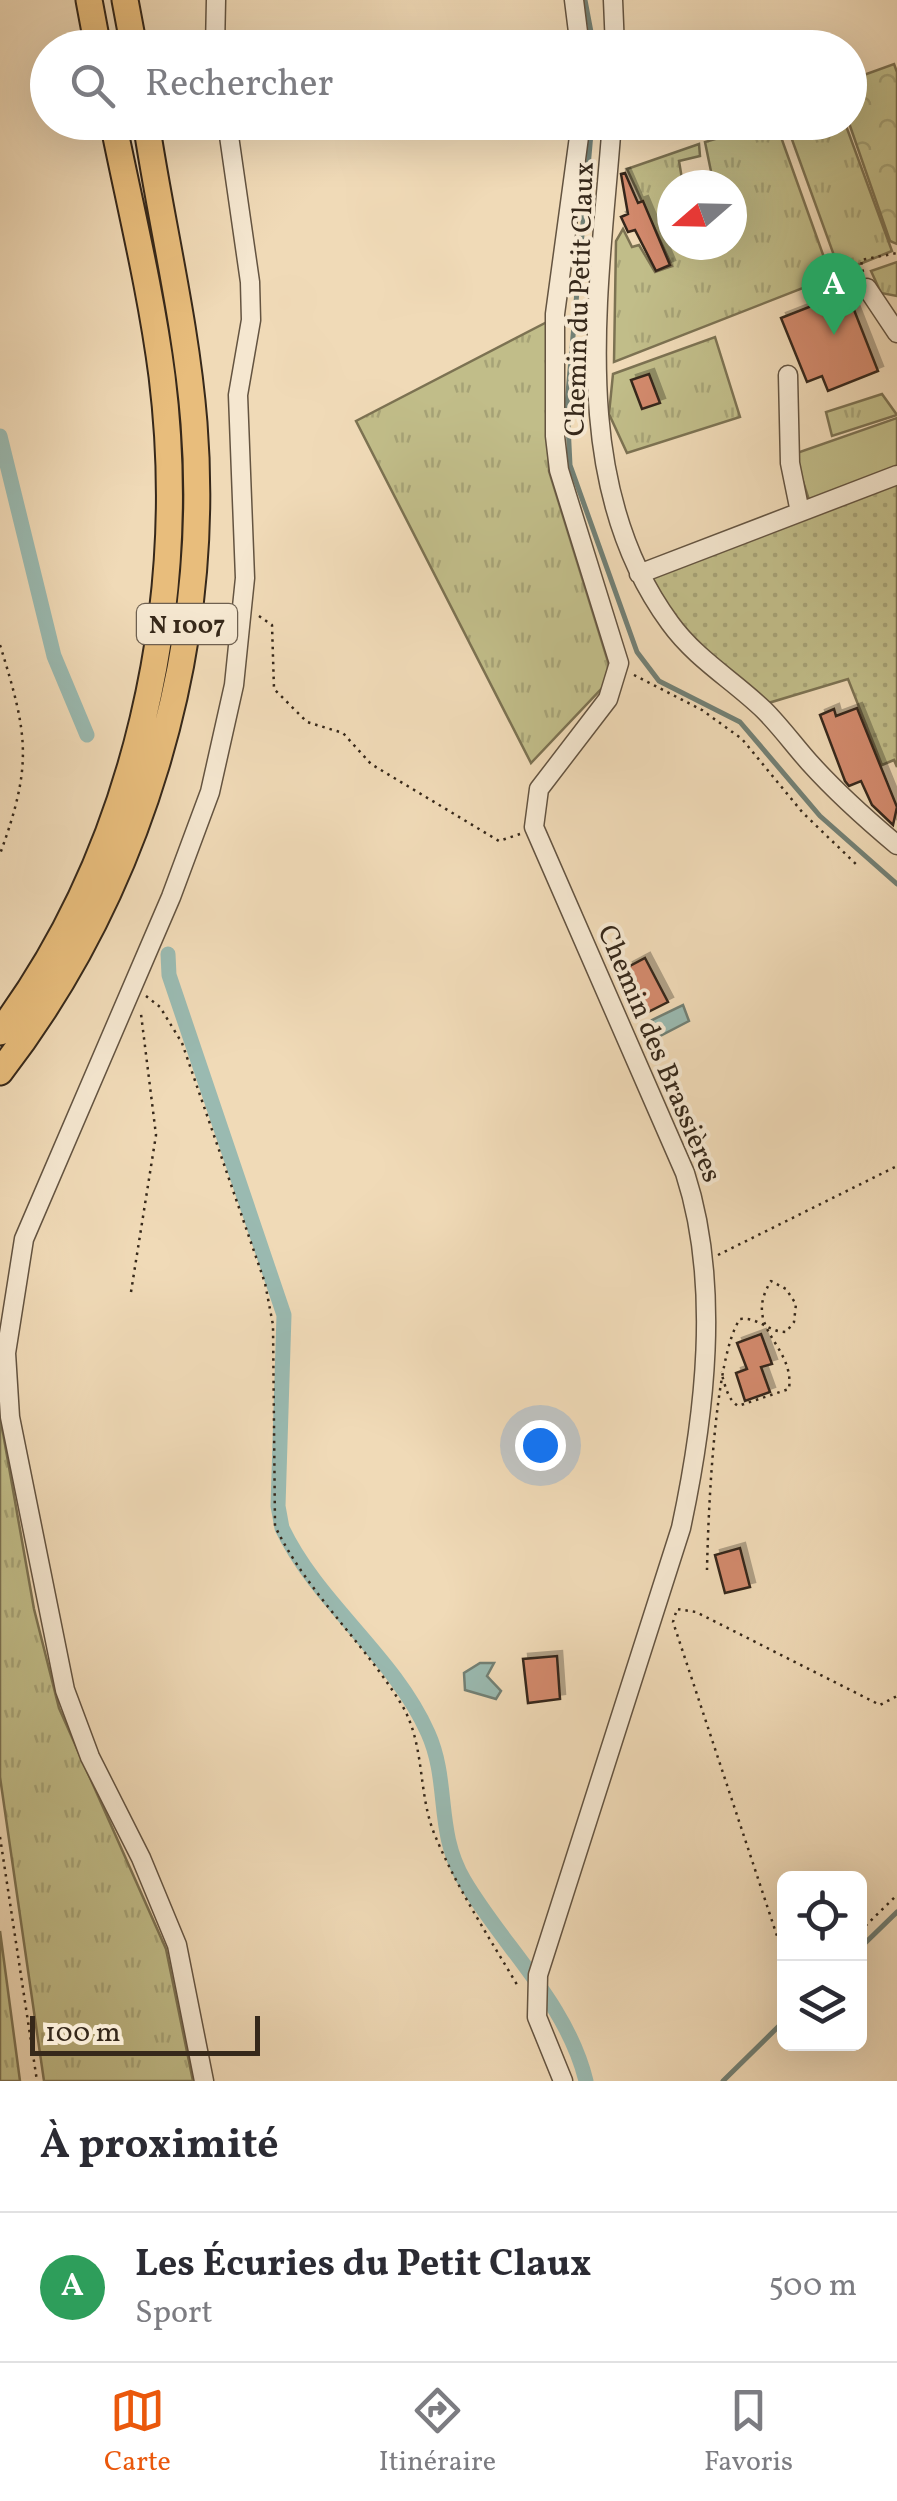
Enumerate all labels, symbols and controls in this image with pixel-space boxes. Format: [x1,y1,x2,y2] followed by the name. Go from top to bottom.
[30,30,867,140] search box
[65,58,120,113] icon: search
[145,59,333,112] text: Rechercher
[556,161,605,437] street label: Chemin du Petit Claux
[657,170,747,260] north arrow
[802,252,866,335] pin: A
[137,604,237,644] road number: N 1007
[587,919,731,1189] street label: Chemin des Brassières
[515,1420,566,1471] your location
[777,1871,867,2051] map controls
[777,1871,867,1961] button: locate
[777,1961,867,2051] button: layers
[30,2011,260,2056] scale bar
[45,2014,120,2053] text: 100 m
[40,2117,279,2176] text: À proximité
[135,2239,592,2292] text: Les Écuries du Petit Claux
[61,2265,84,2309] text: A
[768,2265,857,2309] text: 500 m
[135,2292,213,2336] text: Sport
[104,2383,171,2482] tab: Carte
[379,2383,496,2482] tab: Itinéraire
[704,2383,793,2482] tab: Favoris

